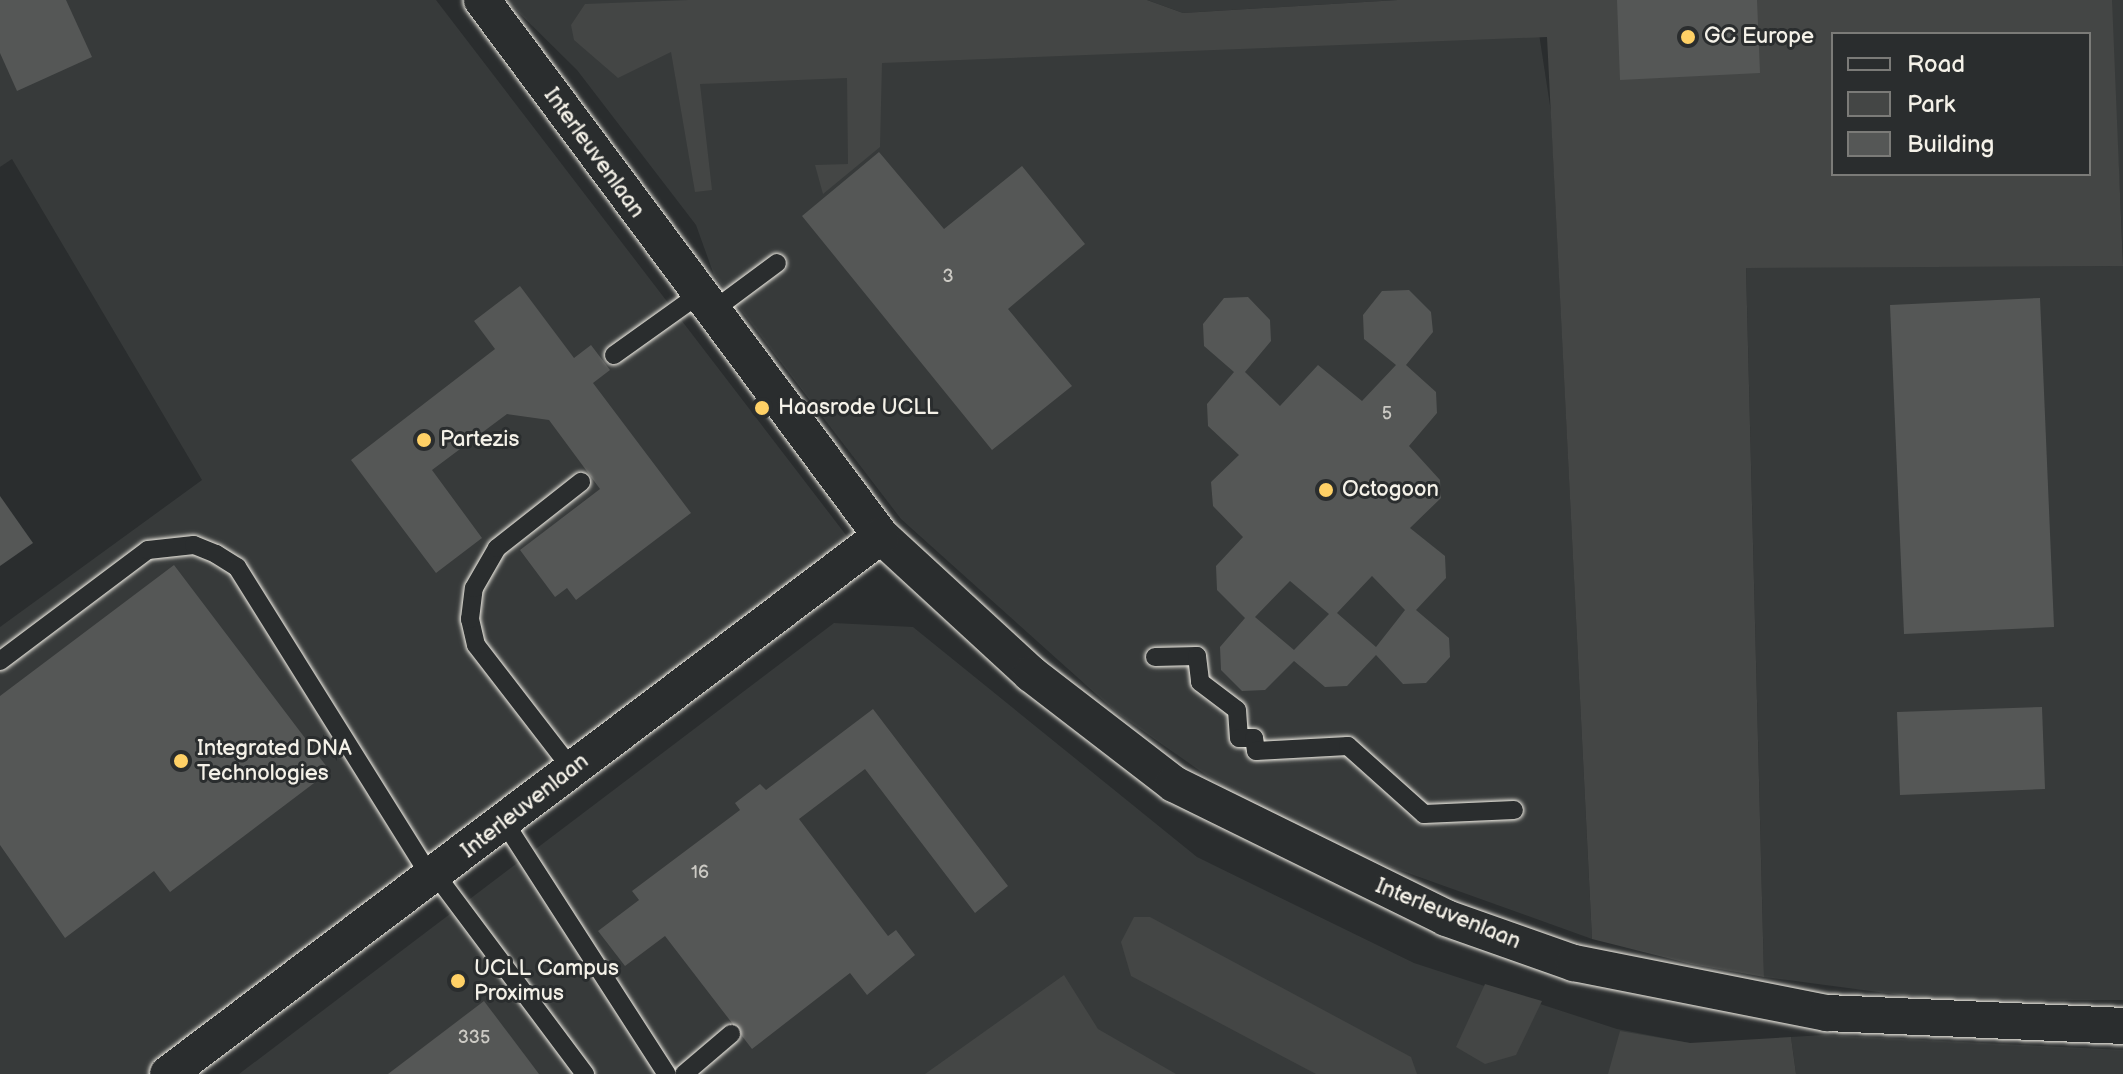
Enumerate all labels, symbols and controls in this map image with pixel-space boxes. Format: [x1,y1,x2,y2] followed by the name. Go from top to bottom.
[1704,24,1814,50] place label: GC Europe
[1679,28,1697,46] marker: GC Europe
[1831,32,2091,176] legend
[1907,50,1965,79] text: Road
[538,83,650,223] street label: Interleuvenlaan
[1907,90,1955,119] text: Park
[1907,130,1994,159] text: Building
[942,266,954,288] house number: 3
[778,395,939,421] place label: Haasrode UCLL
[753,399,771,417] marker: Haasrode UCLL
[1382,403,1392,425] house number: 5
[440,427,519,453] place label: Partezis
[415,431,433,449] marker: Partezis
[1342,477,1439,503] place label: Octogoon
[1317,481,1335,499] marker: Octogoon
[197,735,352,786] place label: Integrated DNA Technologies
[456,748,594,864] street label: Interleuvenlaan
[172,752,190,770] marker: Integrated DNA Technologies
[691,862,709,884] house number: 16
[1372,873,1524,955] street label: Interleuvenlaan
[474,955,619,1006] place label: UCLL Campus Proximus
[449,972,467,990] marker: UCLL Campus Proximus
[458,1027,490,1049] house number: 335

